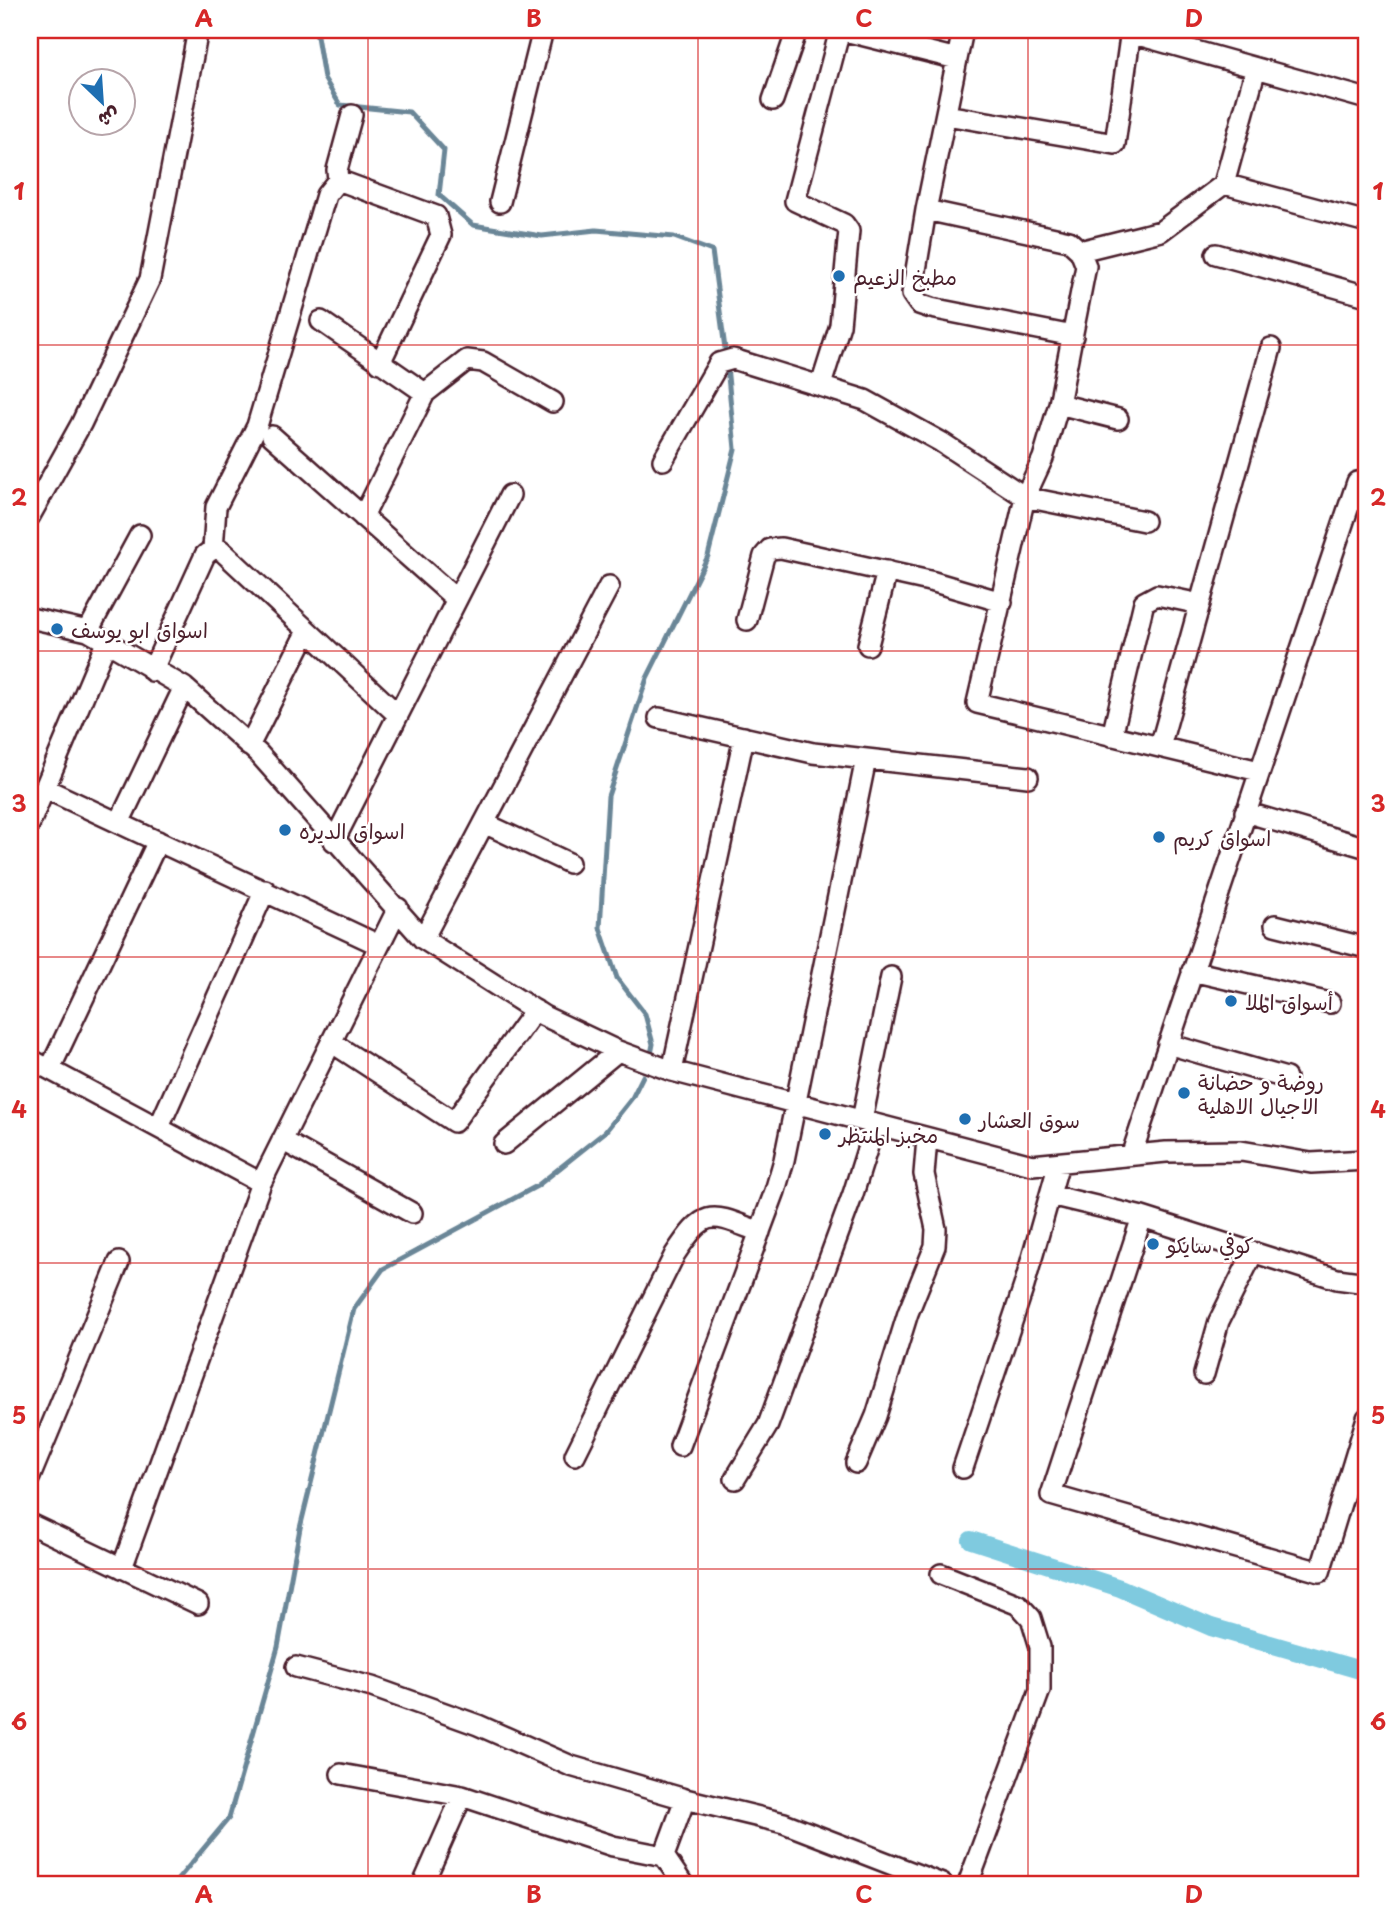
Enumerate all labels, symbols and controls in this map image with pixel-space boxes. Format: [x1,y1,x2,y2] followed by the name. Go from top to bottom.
[195,0,213,35] text: A
[526,0,542,35] text: B
[855,0,873,35] text: C
[1185,0,1203,35] text: D
[66,66,136,136] north arrow
[94,101,125,135] text: ش
[14,173,25,208] text: 1
[1373,173,1384,208] text: 1
[853,260,957,294] place label: مطبخ الزعيم
[831,268,847,284] marker: مطبخ الزعيم
[11,479,27,514] text: 2
[1370,479,1386,514] text: 2
[71,613,208,645] place label: اسواق ابو يوسف
[49,621,65,637] marker: اسواق ابو يوسف
[11,785,27,820] text: 3
[1370,785,1386,820] text: 3
[299,814,405,846] place label: اسواق الديره
[1173,821,1271,855] place label: اسواق كريم
[277,822,293,838] marker: اسواق الديره
[1151,829,1167,845] marker: اسواق كريم
[1245,985,1333,1017] place label: أسواق الملا
[1223,993,1239,1009] marker: أسواق الملا
[1198,1065,1324,1121] place label: روضة و حضانة الاجيال الاهلية
[1176,1085,1192,1101] marker: روضة و حضانة الاجيال الاهلية
[11,1091,27,1126] text: 4
[1370,1091,1386,1126] text: 4
[977,1103,1080,1135] place label: سوق العشار
[957,1111,973,1127] marker: سوق العشار
[837,1118,938,1150] place label: مخبز المنتظر
[817,1126,833,1142] marker: مخبز المنتظر
[1165,1228,1254,1261] place label: كوفي سايكو
[1145,1236,1161,1252] marker: كوفي سايكو
[12,1397,26,1432] text: 5
[1371,1397,1385,1432] text: 5
[11,1703,27,1738] text: 6
[1370,1703,1386,1738] text: 6
[195,1876,213,1911] text: A
[526,1876,542,1911] text: B
[855,1876,873,1911] text: C
[1185,1876,1203,1911] text: D

